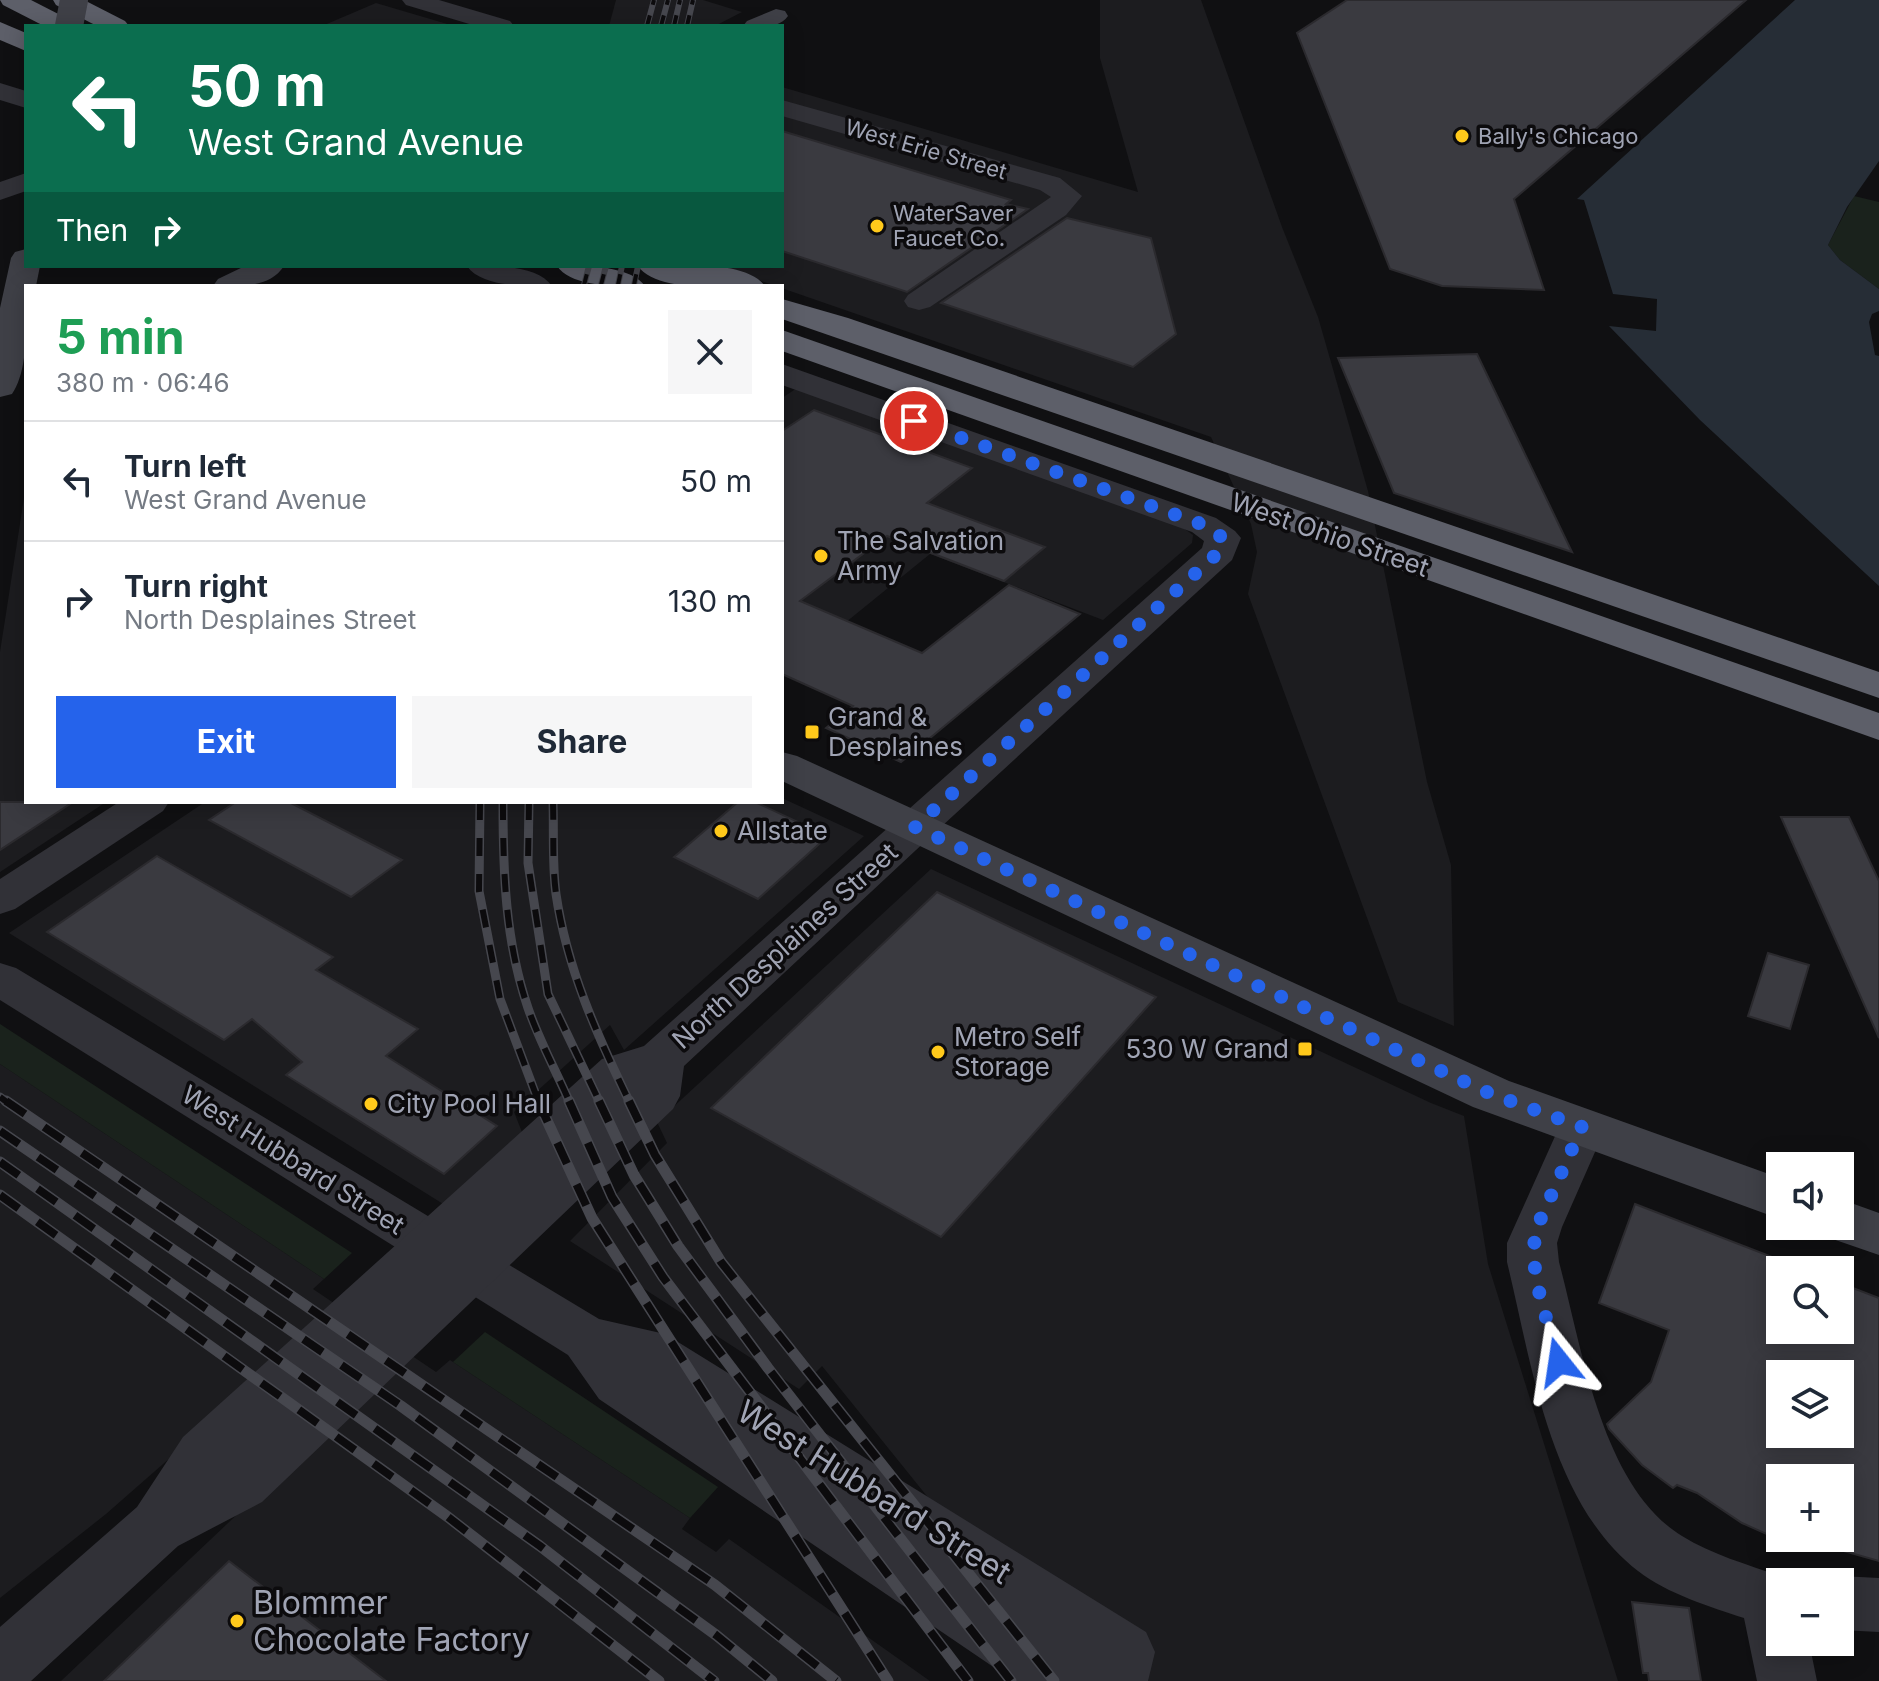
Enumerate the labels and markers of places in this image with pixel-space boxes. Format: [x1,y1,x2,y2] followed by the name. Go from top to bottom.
[1478,123,1639,149] place label: Bally's Chicago
[1453,127,1471,145] marker: Bally's Chicago
[893,200,1013,251] place label: WaterSaver Faucet Co.
[868,217,886,235] marker: WaterSaver Faucet Co.
[880,387,948,455] pin
[837,525,1004,586] place label: The Salvation Army
[812,547,830,565] marker: The Salvation Army
[828,701,963,762] place label: Grand & Desplaines
[803,723,821,741] marker: Grand & Desplaines
[737,815,828,846] place label: Allstate
[712,822,730,840] marker: Allstate
[954,1021,1082,1082] place label: Metro Self Storage
[1125,1033,1289,1064] place label: 530 W Grand
[1296,1040,1314,1058] marker: 530 W Grand
[929,1043,947,1061] marker: Metro Self Storage
[387,1088,551,1119] place label: City Pool Hall
[362,1095,380,1113] marker: City Pool Hall
[253,1583,530,1659] place label: Blommer Chocolate Factory
[228,1612,246,1630] marker: Blommer Chocolate Factory

